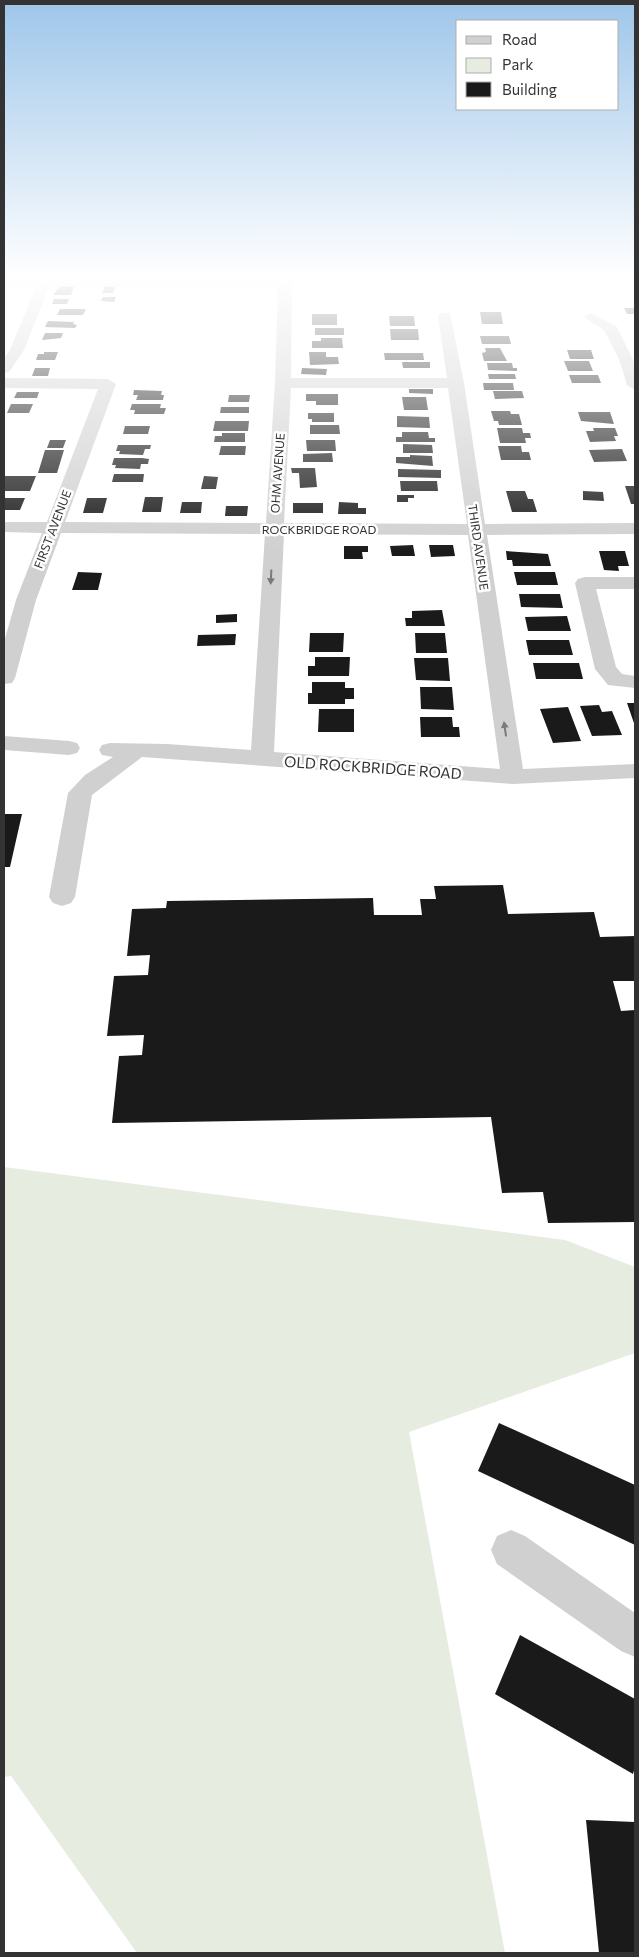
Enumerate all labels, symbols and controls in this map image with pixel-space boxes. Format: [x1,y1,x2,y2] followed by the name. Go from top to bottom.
[456,20,619,110] legend
[502,30,537,48] text: Road
[502,55,533,73] text: Park
[502,80,557,98] text: Building
[267,432,287,514] street label: OHM AVENUE
[31,488,73,570] street label: FIRST AVENUE
[466,503,492,591] street label: THIRD AVENUE
[262,522,376,536] street label: ROCKBRIDGE ROAD
[266,570,274,586] one-way arrow
[501,720,509,736] one-way arrow
[284,752,462,782] street label: OLD ROCKBRIDGE ROAD

